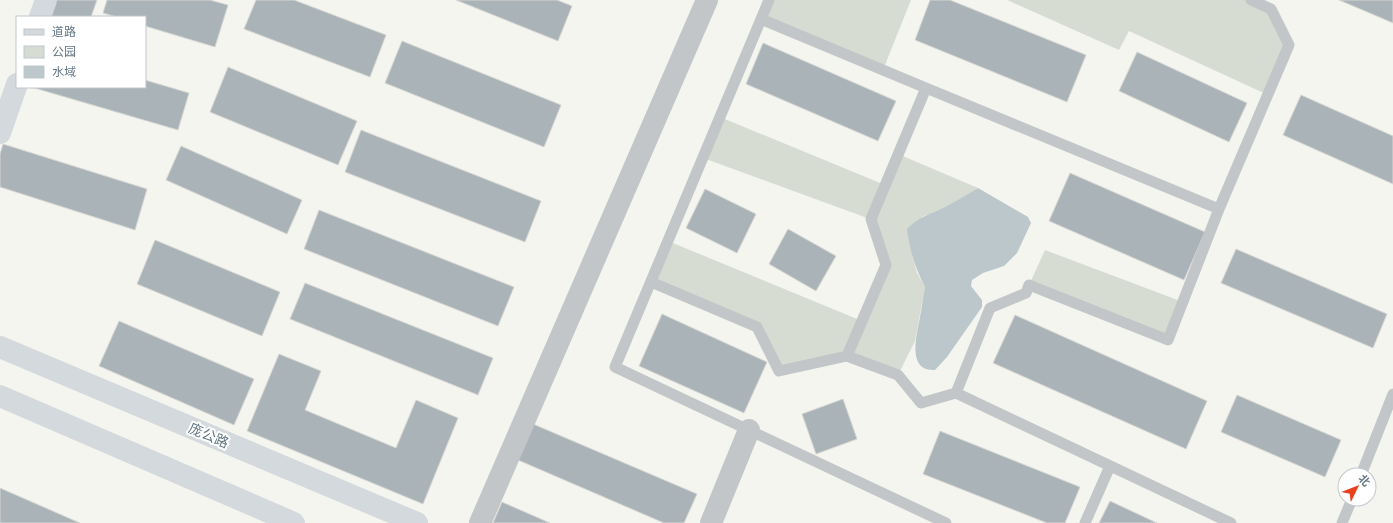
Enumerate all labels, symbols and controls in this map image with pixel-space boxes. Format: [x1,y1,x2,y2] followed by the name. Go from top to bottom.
[16,16,146,88] legend
[52,23,76,40] text: 道路
[52,43,76,60] text: 公园
[52,63,76,80] text: 水域
[186,418,232,452] street label: 庞公路
[1337,467,1377,507] north arrow
[1355,471,1374,489] text: 北

